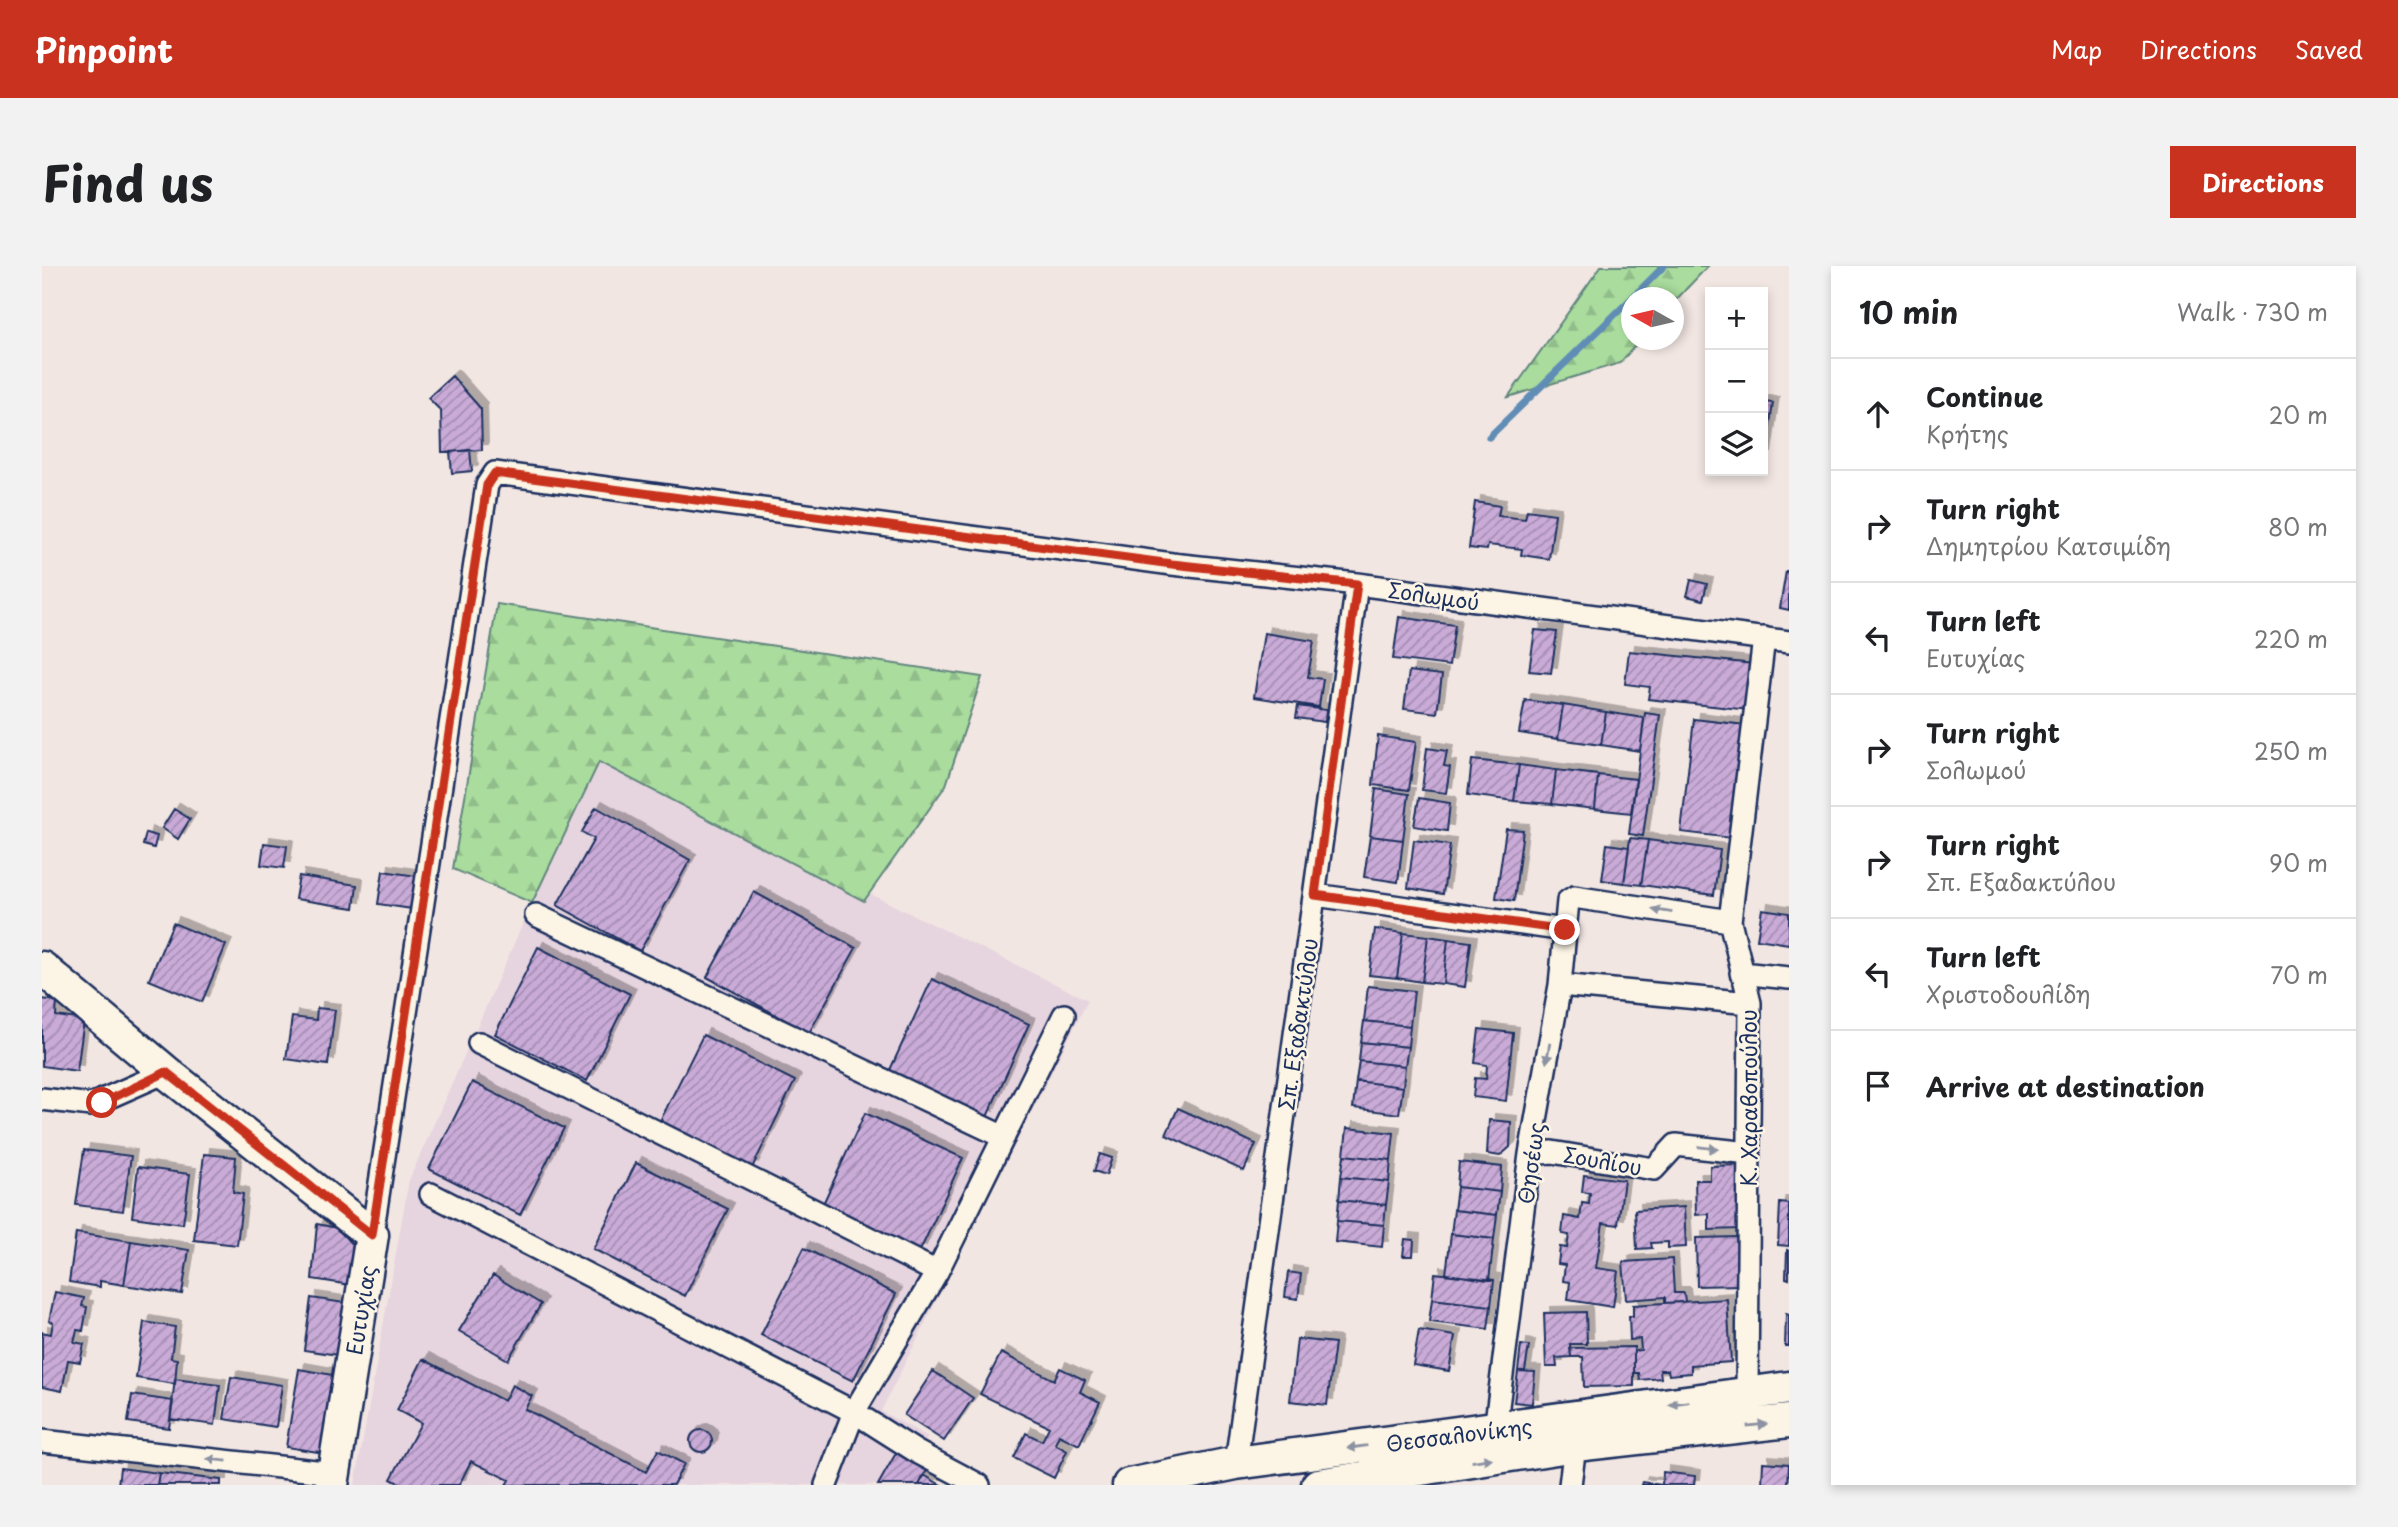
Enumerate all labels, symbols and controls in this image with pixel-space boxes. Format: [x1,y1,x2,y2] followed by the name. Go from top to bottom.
[35,24,173,74] text: Pinpoint
[2051,31,2102,67] text: Map
[2140,31,2257,67] text: Directions
[2295,31,2363,67] text: Saved
[42,145,213,219] text: Find us
[2170,146,2356,218] button: Directions
[1621,287,1684,350] north arrow
[1705,287,1768,476] map controls
[1705,287,1768,350] button: +
[1859,289,1958,334] text: 10 min
[2177,294,2328,329] text: Walk · 730 m
[1705,350,1768,413] button: −
[1926,377,2043,416] text: Continue
[1859,395,1897,433] icon: ahead
[2269,397,2328,432] text: 20 m
[1705,413,1768,476] button: layers
[1926,416,2009,451] text: Κρήτης
[1926,489,2060,528] text: Turn right
[1859,507,1897,545] icon: right
[2268,509,2328,544] text: 80 m
[1926,528,2171,563] text: Δημητρίου Κατσιμίδη
[1386,573,1482,617] street label: Σολωμού
[1926,601,2041,640] text: Turn left
[1859,619,1897,657] icon: left
[2254,621,2328,656] text: 220 m
[1926,640,2025,675] text: Ευτυχίας
[1926,713,2060,752] text: Turn right
[1859,731,1897,769] icon: right
[2254,733,2328,768] text: 250 m
[1926,752,2026,787] text: Σολωμού
[1926,825,2060,864] text: Turn right
[1859,843,1897,881] icon: right
[2269,845,2328,880] text: 90 m
[1926,864,2116,899] text: Σπ. Εξαδακτύλου
[1651,905,1673,916] one-way arrow
[1549,914,1580,945] route end
[1269,936,1325,1112] street label: Σπ. Εξαδακτύλου
[1926,937,2041,976] text: Turn left
[1859,955,1897,993] icon: left
[2270,957,2328,992] text: 70 m
[1926,976,2091,1011] text: Χριστοδουλίδη
[1732,1009,1764,1187] street label: Κ. Χαραβοπούλου
[1542,1042,1553,1064] one-way arrow
[1859,1067,1897,1105] icon: arrive
[1926,1067,2205,1106] text: Arrive at destination
[86,1087,117,1118] route start
[1508,1120,1552,1206] street label: Θησέως
[1561,1137,1645,1183] street label: Σουλίου
[1697,1143,1719,1154] one-way arrow
[337,1263,383,1357] street label: Ευτυχίας
[1668,1398,1690,1409] one-way arrow
[1384,1409,1534,1459] street label: Θεσσαλονίκης
[1746,1419,1768,1430] one-way arrow
[1346,1441,1368,1452] one-way arrow
[206,1454,228,1465] one-way arrow
[1472,1454,1494,1465] one-way arrow

